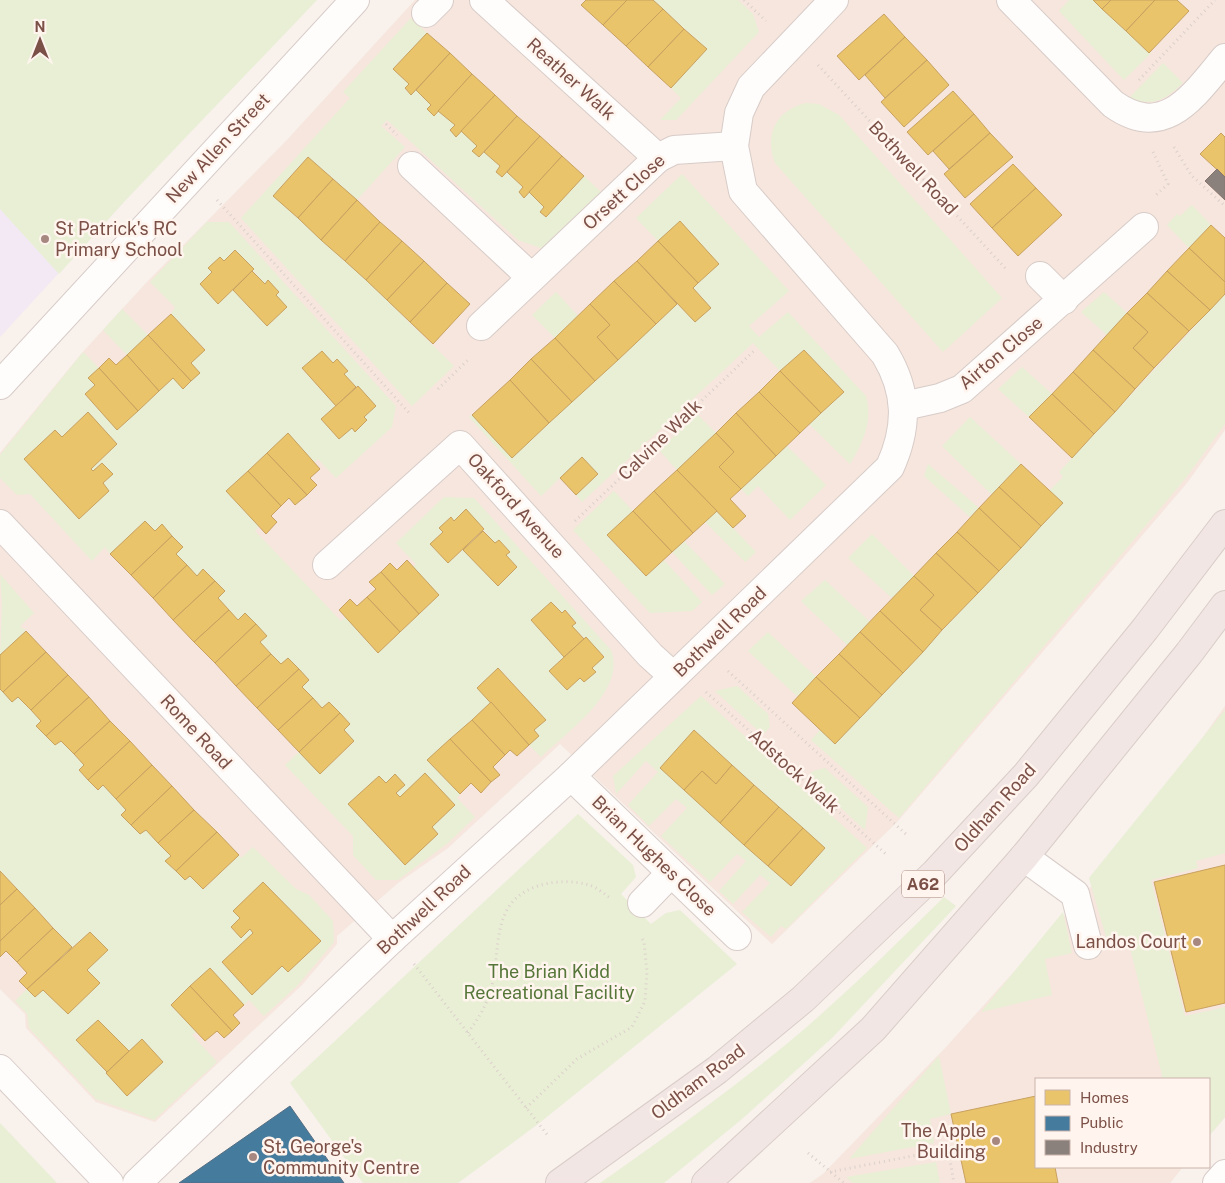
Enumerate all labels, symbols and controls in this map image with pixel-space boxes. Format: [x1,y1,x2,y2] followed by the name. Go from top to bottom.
[15,15,65,65] north arrow
[35,19,45,35] text: N
[523,33,620,124] street label: Reather Walk
[161,88,274,207] street label: New Allen Street
[865,116,962,219] street label: Bothwell Road
[578,149,669,234] street label: Orsett Close
[55,218,183,260] place label: St Patrick's RC Primary School
[39,233,51,245] marker: St Patrick's RC Primary School
[955,312,1047,394] street label: Airton Close
[614,395,706,484] street label: Calvine Walk
[464,449,569,563] street label: Oakford Avenue
[669,582,770,681] street label: Bothwell Road
[156,690,236,773] street label: Rome Road
[745,724,844,817] street label: Adstock Walk
[949,759,1040,856] street label: Oldham Road
[588,791,721,920] street label: Brian Hughes Close
[372,861,475,958] street label: Bothwell Road
[902,871,944,898] road number: A62
[1075,931,1187,952] place label: Landos Court
[1191,936,1203,948] marker: Landos Court
[463,961,635,1003] park label: The Brian Kidd Recreational Facility
[647,1040,749,1124] street label: Oldham Road
[1035,1078,1210,1168] legend
[1080,1089,1129,1106] text: Homes
[1080,1114,1124,1131] text: Public
[901,1120,986,1162] place label: The Apple Building
[990,1135,1002,1147] marker: The Apple Building
[263,1136,420,1178] place label: St. George's Community Centre
[1080,1139,1138,1156] text: Industry
[247,1151,259,1163] marker: St. George's Community Centre

